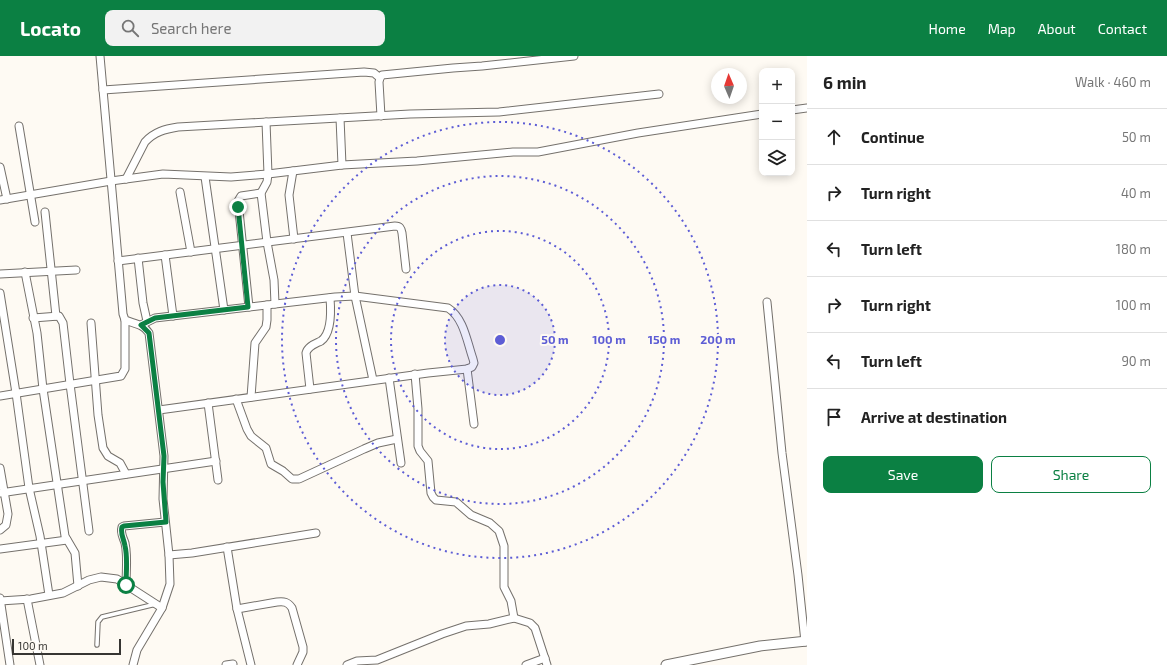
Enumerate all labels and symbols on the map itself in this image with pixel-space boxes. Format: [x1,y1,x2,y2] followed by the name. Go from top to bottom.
[711,68,747,104] north arrow
[229,198,247,216] route end
[541,332,569,346] text: 50 m
[592,332,626,346] text: 100 m
[648,332,680,346] text: 150 m
[700,332,736,346] text: 200 m
[493,333,507,347] centre of rings
[117,576,135,594] route start
[12,637,121,656] scale bar

